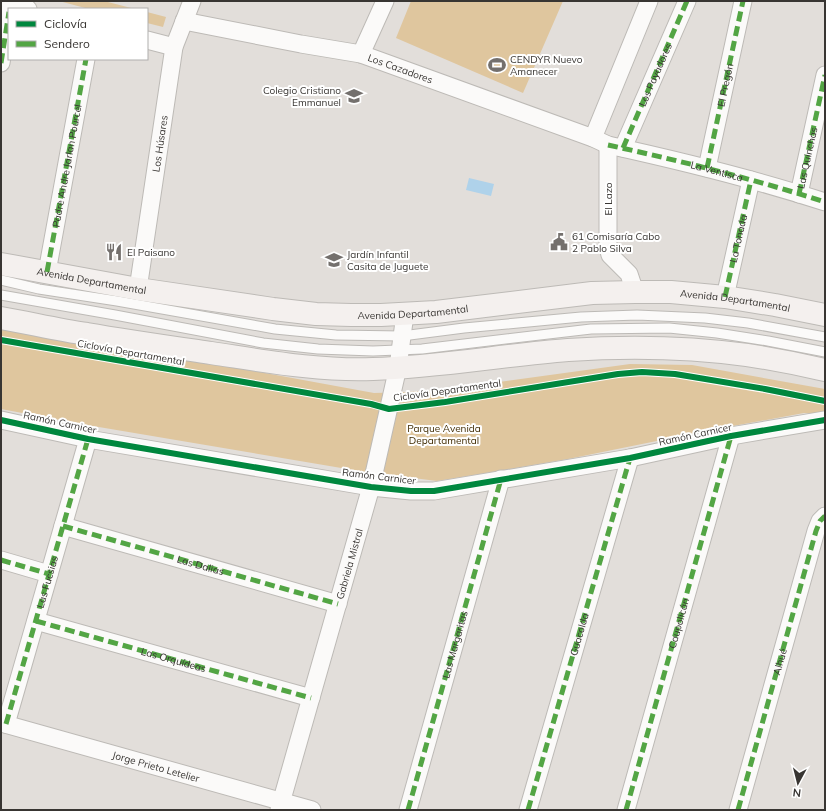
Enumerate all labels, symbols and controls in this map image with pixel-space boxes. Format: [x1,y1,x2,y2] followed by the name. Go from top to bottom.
[8,8,148,60] legend
[44,16,87,31] text: Ciclovía
[44,36,90,51] text: Sendero
[636,41,675,109] street label: Los Payadores
[366,51,435,86] street label: Los Cazadores
[510,53,583,78] place label: CENDYR Nuevo Amanecer
[487,55,507,75] sports icon: CENDYR Nuevo Amanecer
[714,62,736,108] street label: El Pregón
[263,84,341,109] place label: Colegio Cristiano Emmanuel
[344,86,364,106] school or university icon: Colegio Cristiano Emmanuel
[49,103,85,228] street label: Padre Andre Jarlan Pourcel
[149,114,171,173] street label: Los Húsares
[794,126,820,190] street label: Las Quinchas
[689,158,744,184] street label: La Ventisca
[602,182,615,216] street label: El Lazo
[727,213,750,264] street label: La Tonada
[572,230,660,255] place label: 61 Comisaría Cabo 2 Pablo Silva
[549,232,569,252] public building icon: 61 Comisaría Cabo 2 Pablo Silva
[104,242,124,262] restaurant icon: El Paisano
[127,246,175,259] place label: El Paisano
[347,248,428,273] place label: Jardín Infantil Casita de Juguete
[324,250,344,270] school or university icon: Jardín Infantil Casita de Juguete
[36,265,147,297] street label: Avenida Departamental
[680,287,791,315] street label: Avenida Departamental
[357,302,469,322] street label: Avenida Departamental
[76,337,186,368] street label: Ciclovía Departamental
[392,376,502,405] street label: Ciclovía Departamental
[22,408,98,437] street label: Ramón Carnicer
[657,420,733,449] street label: Ramón Carnicer
[407,422,481,447] park label: Parque Avenida Departamental
[341,466,417,488] street label: Ramón Carnicer
[333,527,366,601] street label: Gabriela Mistral
[175,553,225,578] street label: Las Dalias
[34,554,61,609] street label: Las Fucsias
[666,597,692,650] street label: Caupolicán
[439,609,471,680] street label: Las Margaritas
[567,611,592,657] street label: Guacolda
[140,645,208,675] street label: Las Orquídeas
[770,647,790,677] street label: Alhué
[111,748,201,785] street label: Jorge Prieto Letelier
[778,763,818,803] north arrow
[792,785,802,800] text: N

